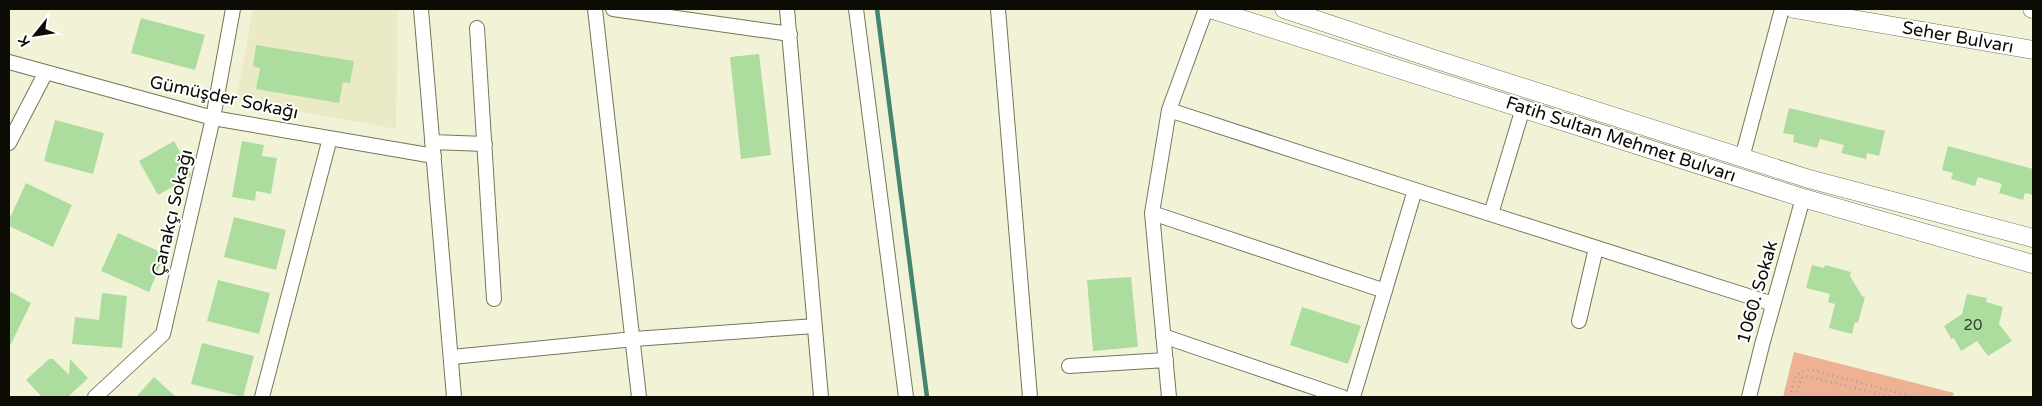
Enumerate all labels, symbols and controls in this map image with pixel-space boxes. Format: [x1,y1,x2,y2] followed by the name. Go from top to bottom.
[10,10,60,60] north arrow
[1901,16,2015,58] street label: Seher Bulvarı
[14,32,34,50] text: K
[148,71,300,123] street label: Gümüşder Sokağı
[1503,91,1739,187] street label: Fatih Sultan Mehmet Bulvarı
[147,147,197,279] street label: Çanakçı Sokağı
[1732,238,1782,346] street label: 1060. Sokak
[1964,316,1982,334] house number: 20

